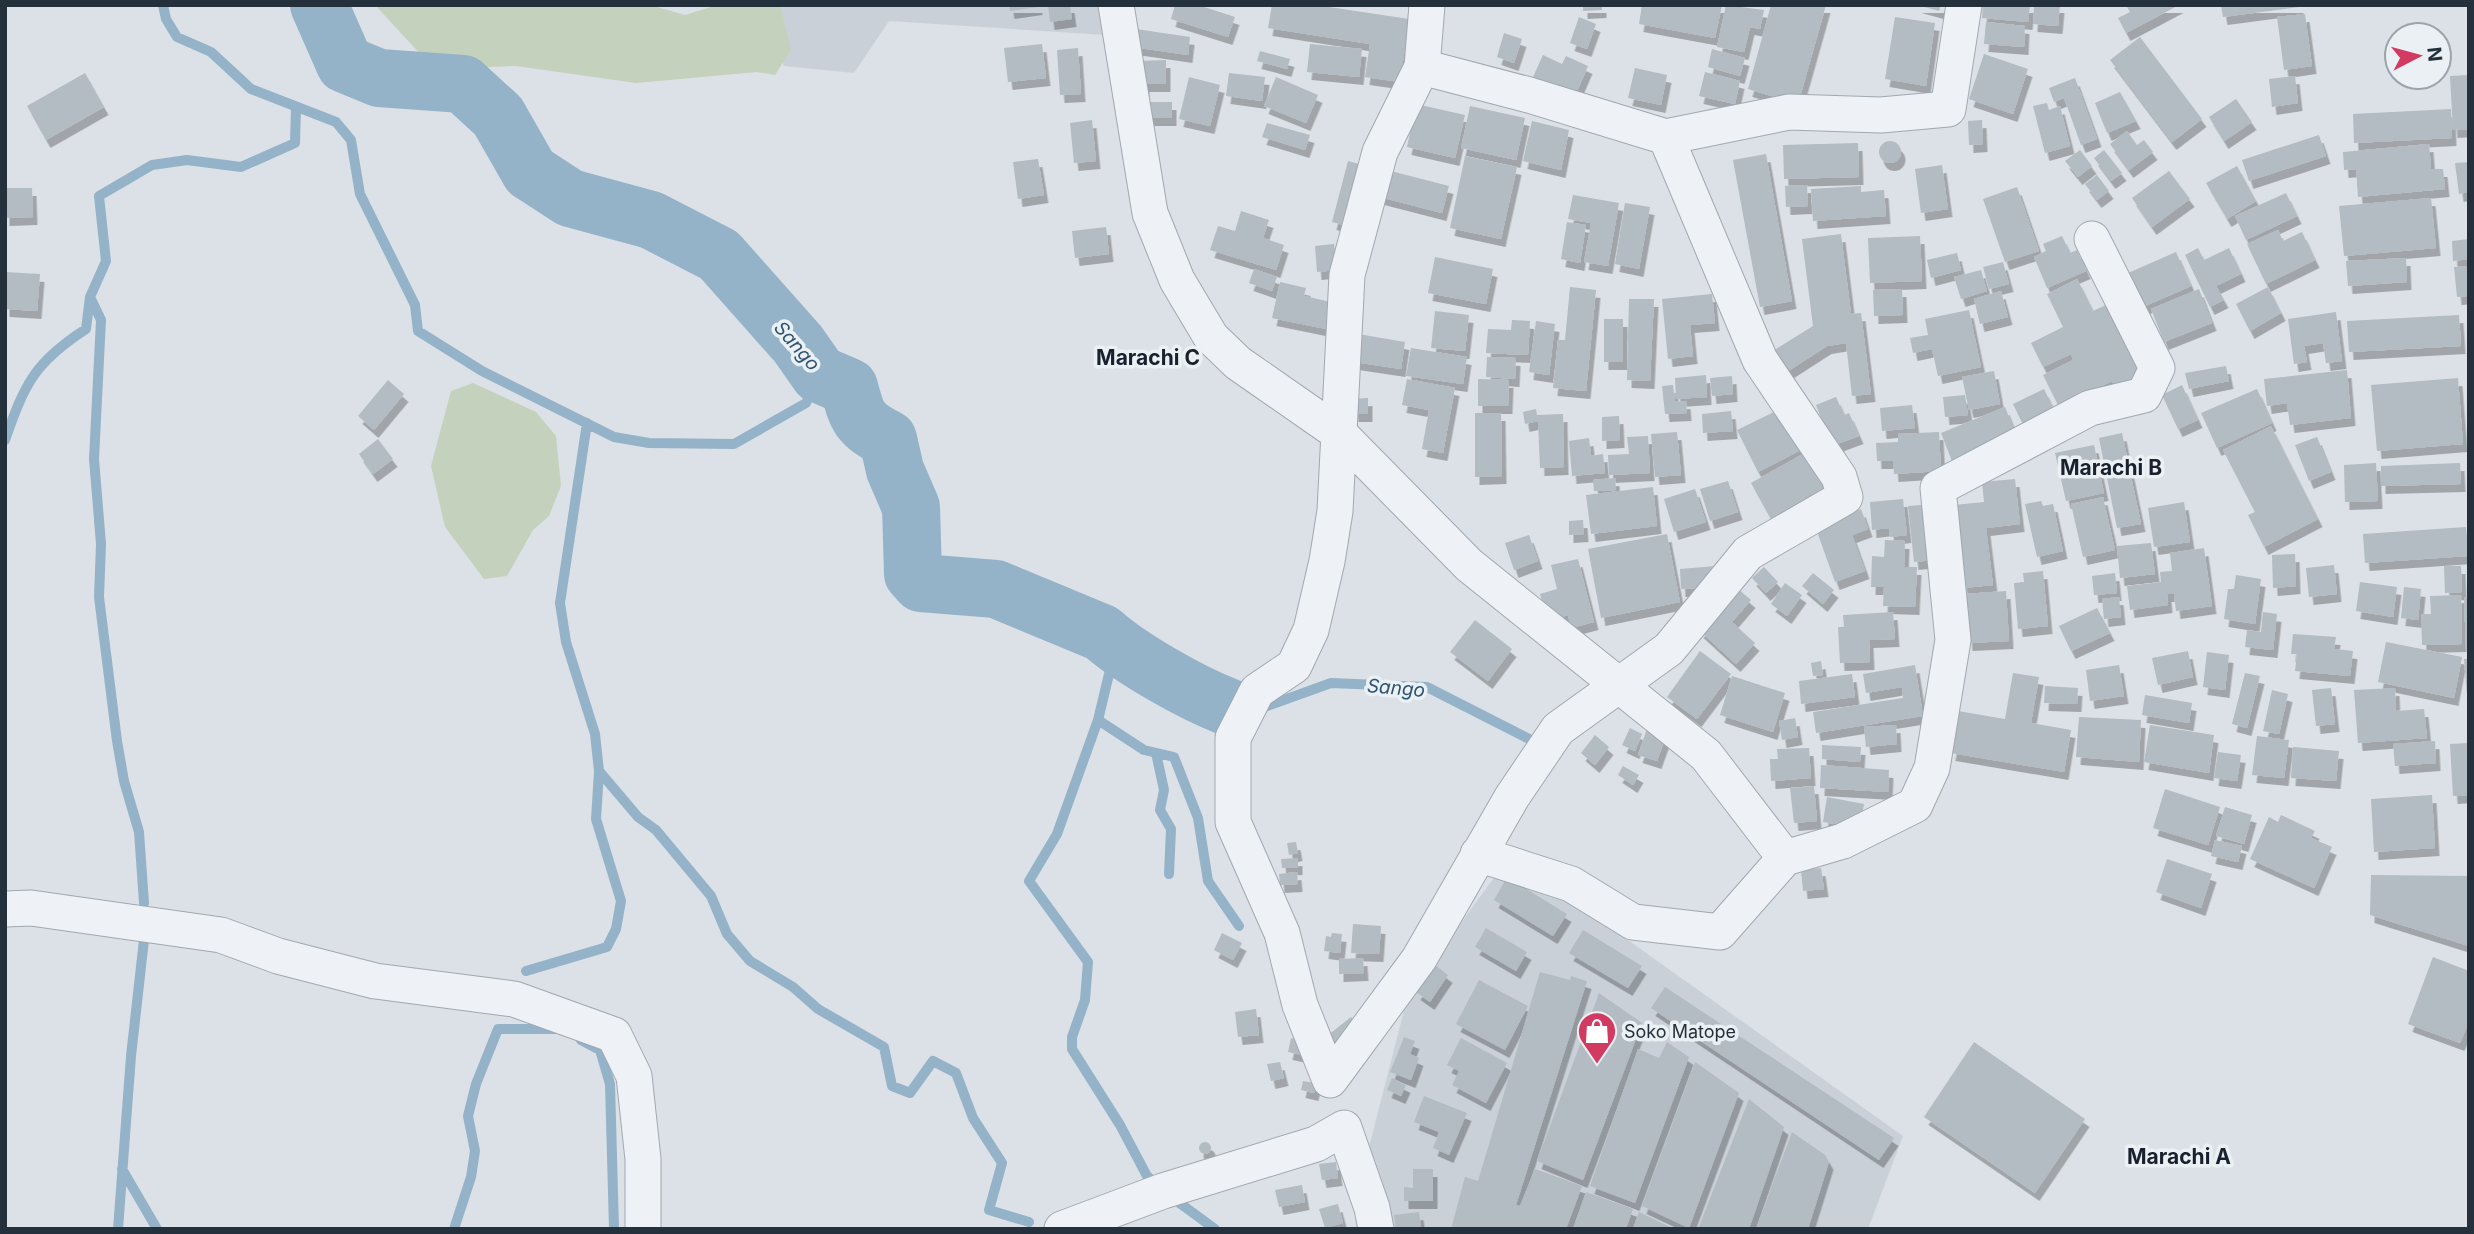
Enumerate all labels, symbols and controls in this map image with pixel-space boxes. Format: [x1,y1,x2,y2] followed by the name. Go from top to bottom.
[2383,21,2453,91] north arrow
[2422,46,2447,63] text: N
[769,317,825,375] water label: Sango
[1096,345,1200,370] district label: Marachi C
[2060,455,2162,480] district label: Marachi B
[1366,674,1426,702] water label: Sango
[1576,1010,1618,1065] shop icon: Soko Matope
[1624,1021,1736,1042] place label: Soko Matope
[2127,1144,2231,1169] district label: Marachi A

